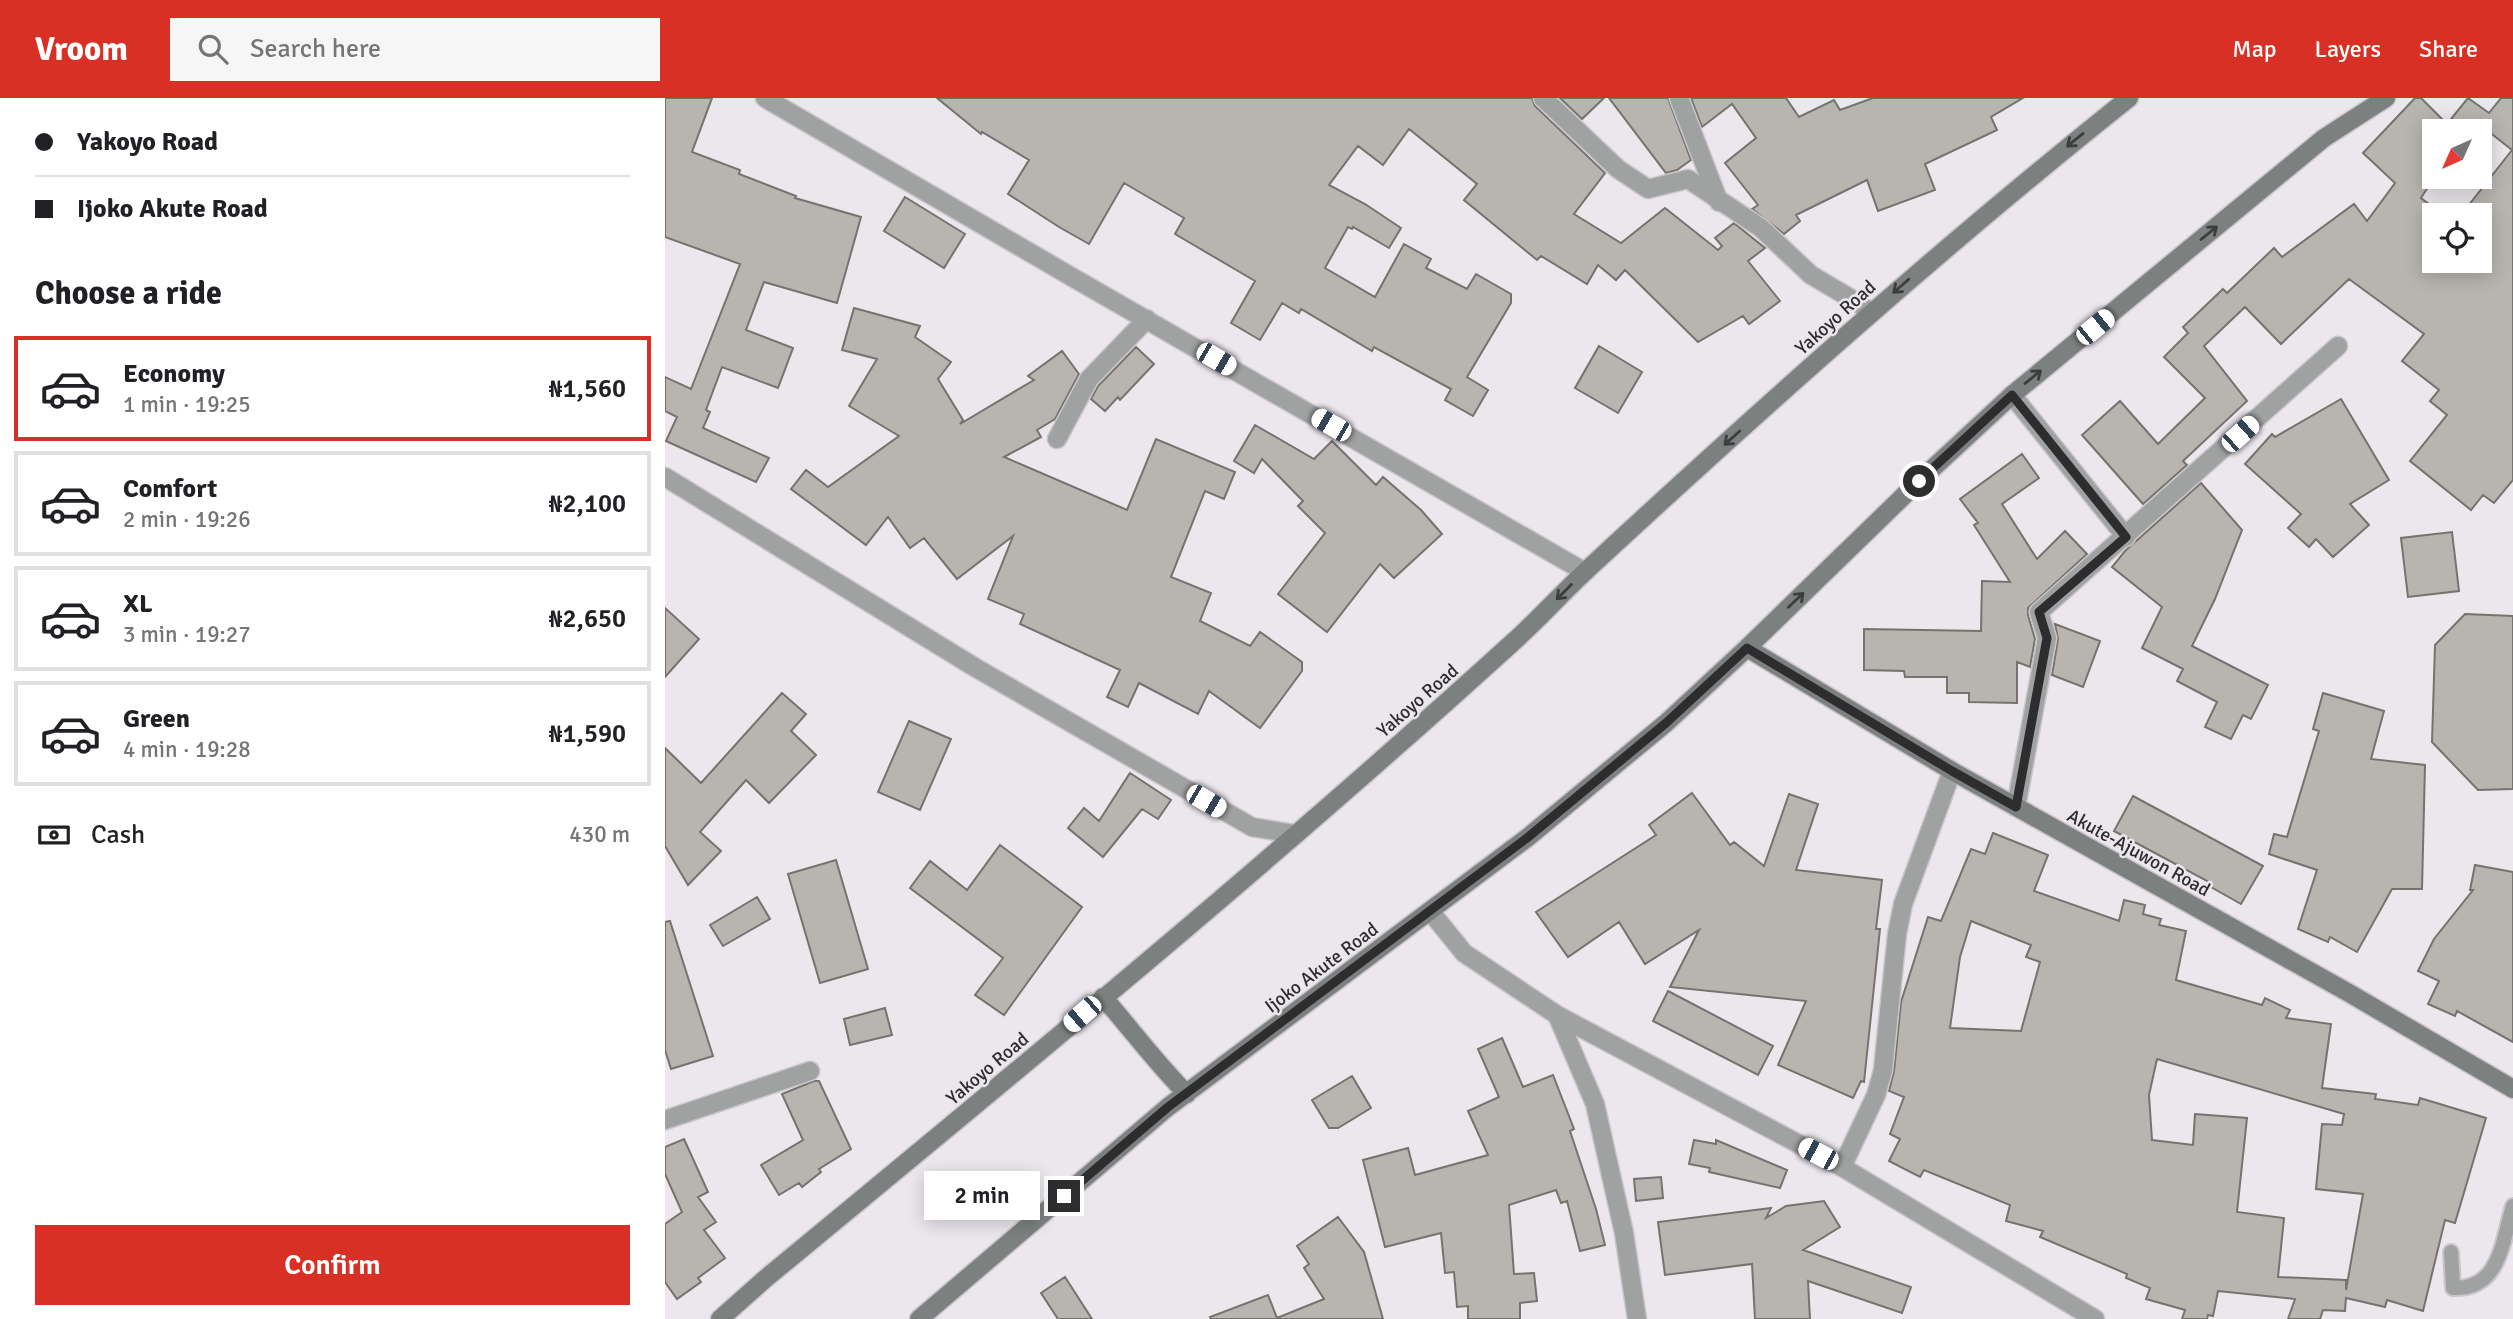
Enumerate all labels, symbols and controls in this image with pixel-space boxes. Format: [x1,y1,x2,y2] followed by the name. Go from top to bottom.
[170,18,660,81] search box
[35,29,128,70] text: Vroom
[194,30,232,68] icon: search
[250,33,381,65] text: Search here
[2232,34,2277,64] text: Map
[2315,34,2381,64] text: Layers
[2419,34,2478,64] text: Share
[2422,119,2492,189] north arrow
[2422,119,2492,273] map controls
[77,126,218,158] text: Yakoyo Road
[2067,133,2085,148] one-way arrow
[77,193,268,225] text: Ijoko Akute Road
[2422,203,2492,273] button: locate
[2200,225,2218,240] one-way arrow
[35,274,222,313] text: Choose a ride
[1790,275,1881,360] street label: Yakoyo Road
[1892,278,1910,294] one-way arrow
[2073,306,2118,348] car
[1193,339,1240,379] car
[39,357,102,420] icon: car
[123,358,225,390] text: Economy
[2024,370,2042,385] one-way arrow
[548,373,626,405] text: ₦1,560
[123,390,251,419] text: 1 min · 19:25
[1308,405,1355,445] car
[2218,412,2263,456] car
[1723,430,1741,446] one-way arrow
[1903,465,1935,497] route start
[39,472,102,535] icon: car
[123,473,217,505] text: Comfort
[548,488,626,520] text: ₦2,100
[123,505,251,534] text: 2 min · 19:26
[1556,584,1573,601] one-way arrow
[39,587,102,650] icon: car
[123,588,153,620] text: XL
[1787,592,1804,609] one-way arrow
[548,603,626,635] text: ₦2,650
[123,620,251,649] text: 3 min · 19:27
[1372,659,1463,743] street label: Yakoyo Road
[39,702,102,765] icon: car
[123,703,190,735] text: Green
[548,718,626,750] text: ₦1,590
[123,735,251,764] text: 4 min · 19:28
[1183,781,1230,821] car
[2063,804,2214,902] street label: Akute-Ajuwon Road
[35,816,73,854] icon: cash
[91,819,145,851] text: Cash
[569,820,630,849] text: 430 m
[1260,917,1383,1018] street label: Ijoko Akute Road
[1060,992,1105,1036] car
[941,1027,1034,1110] street label: Yakoyo Road
[1795,1135,1842,1173] car
[924,1172,1039,1220] callout: 2 min
[1048,1180,1080,1212] route end
[954,1181,1010,1210] text: 2 min
[35,1225,630,1305] button: Confirm

